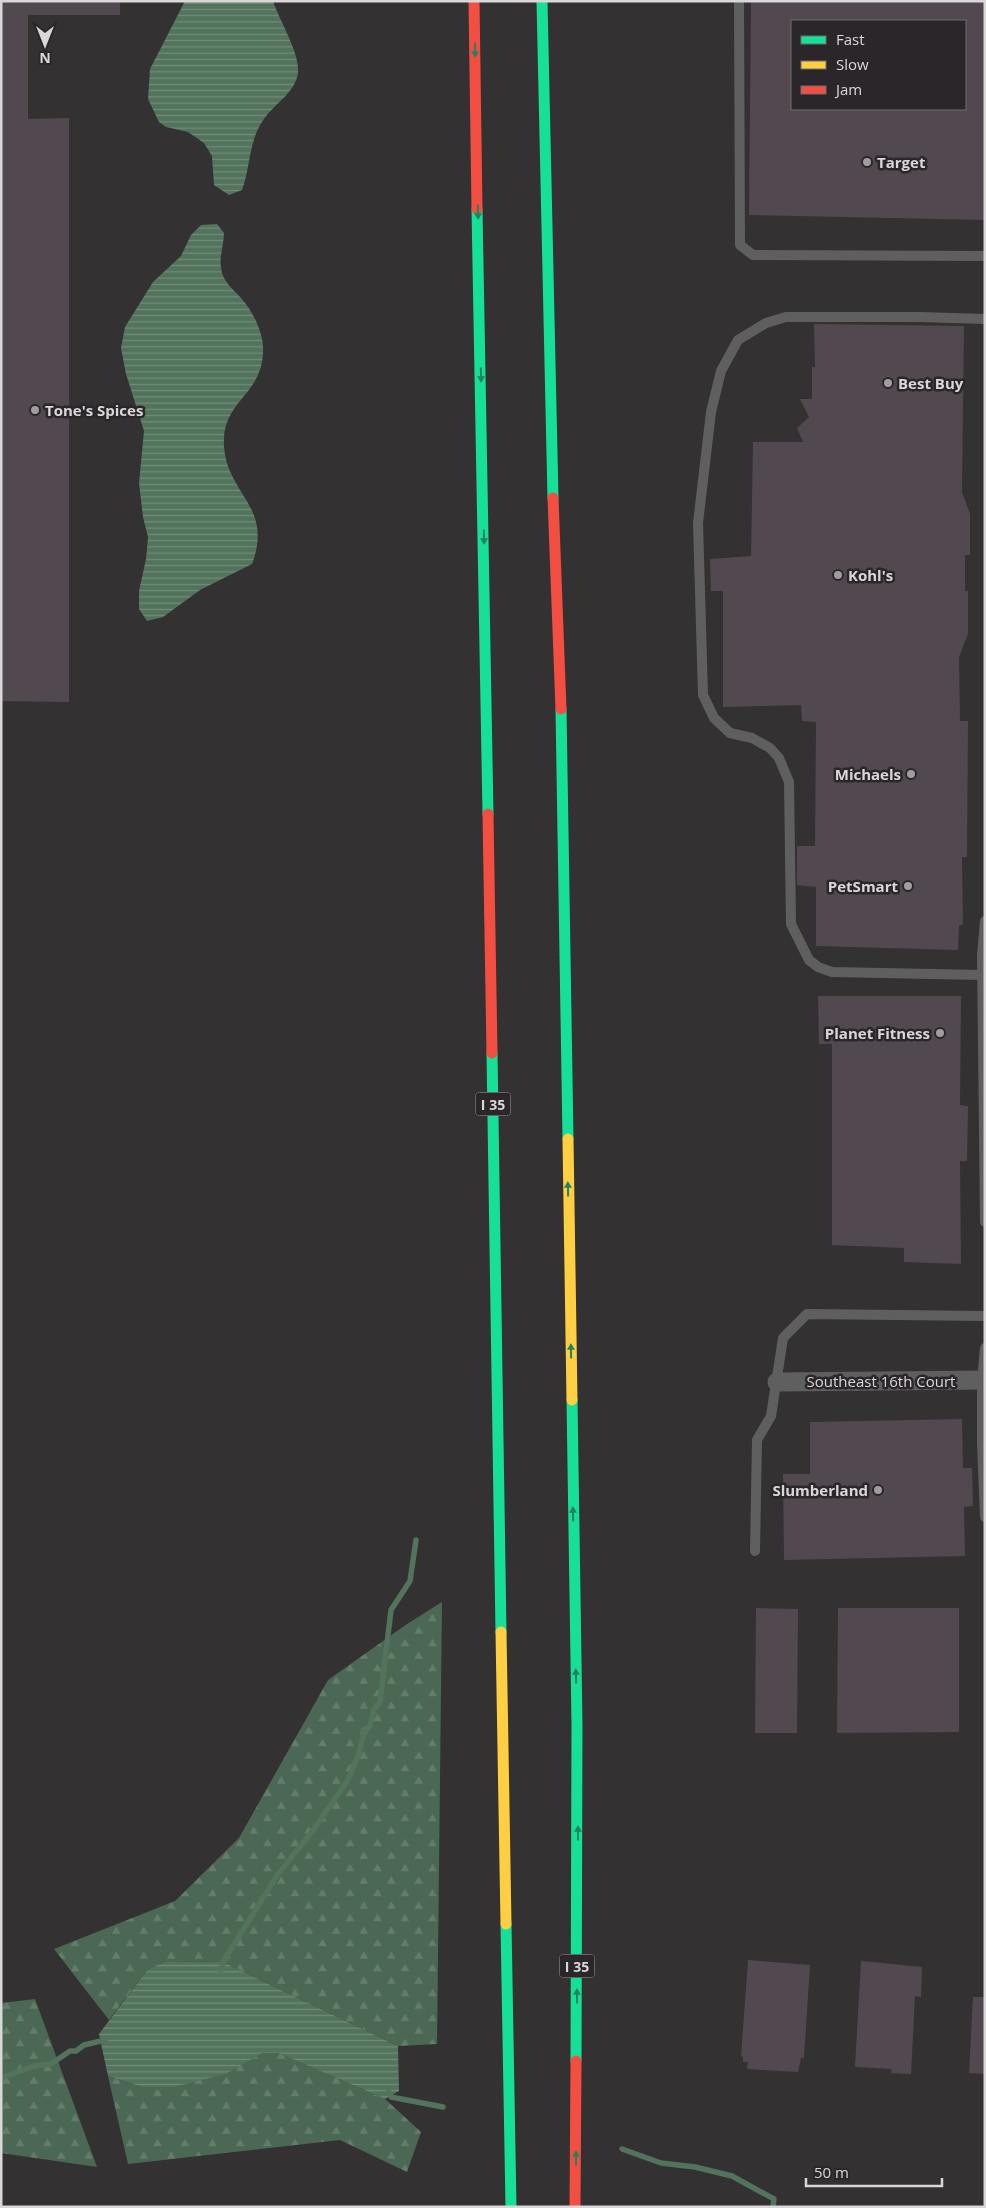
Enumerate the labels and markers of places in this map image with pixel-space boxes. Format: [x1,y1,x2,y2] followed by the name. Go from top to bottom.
[877,152,926,172] place label: Target
[861,156,873,168] marker: Target
[898,373,964,393] place label: Best Buy
[882,377,894,389] marker: Best Buy
[45,400,143,420] place label: Tone's Spices
[29,404,41,416] marker: Tone's Spices
[848,565,893,585] place label: Kohl's
[832,569,844,581] marker: Kohl's
[835,764,901,784] place label: Michaels
[905,768,917,780] marker: Michaels
[828,876,898,896] place label: PetSmart
[902,880,914,892] marker: PetSmart
[825,1023,930,1043] place label: Planet Fitness
[934,1027,946,1039] marker: Planet Fitness
[772,1480,868,1500] place label: Slumberland
[872,1484,884,1496] marker: Slumberland

